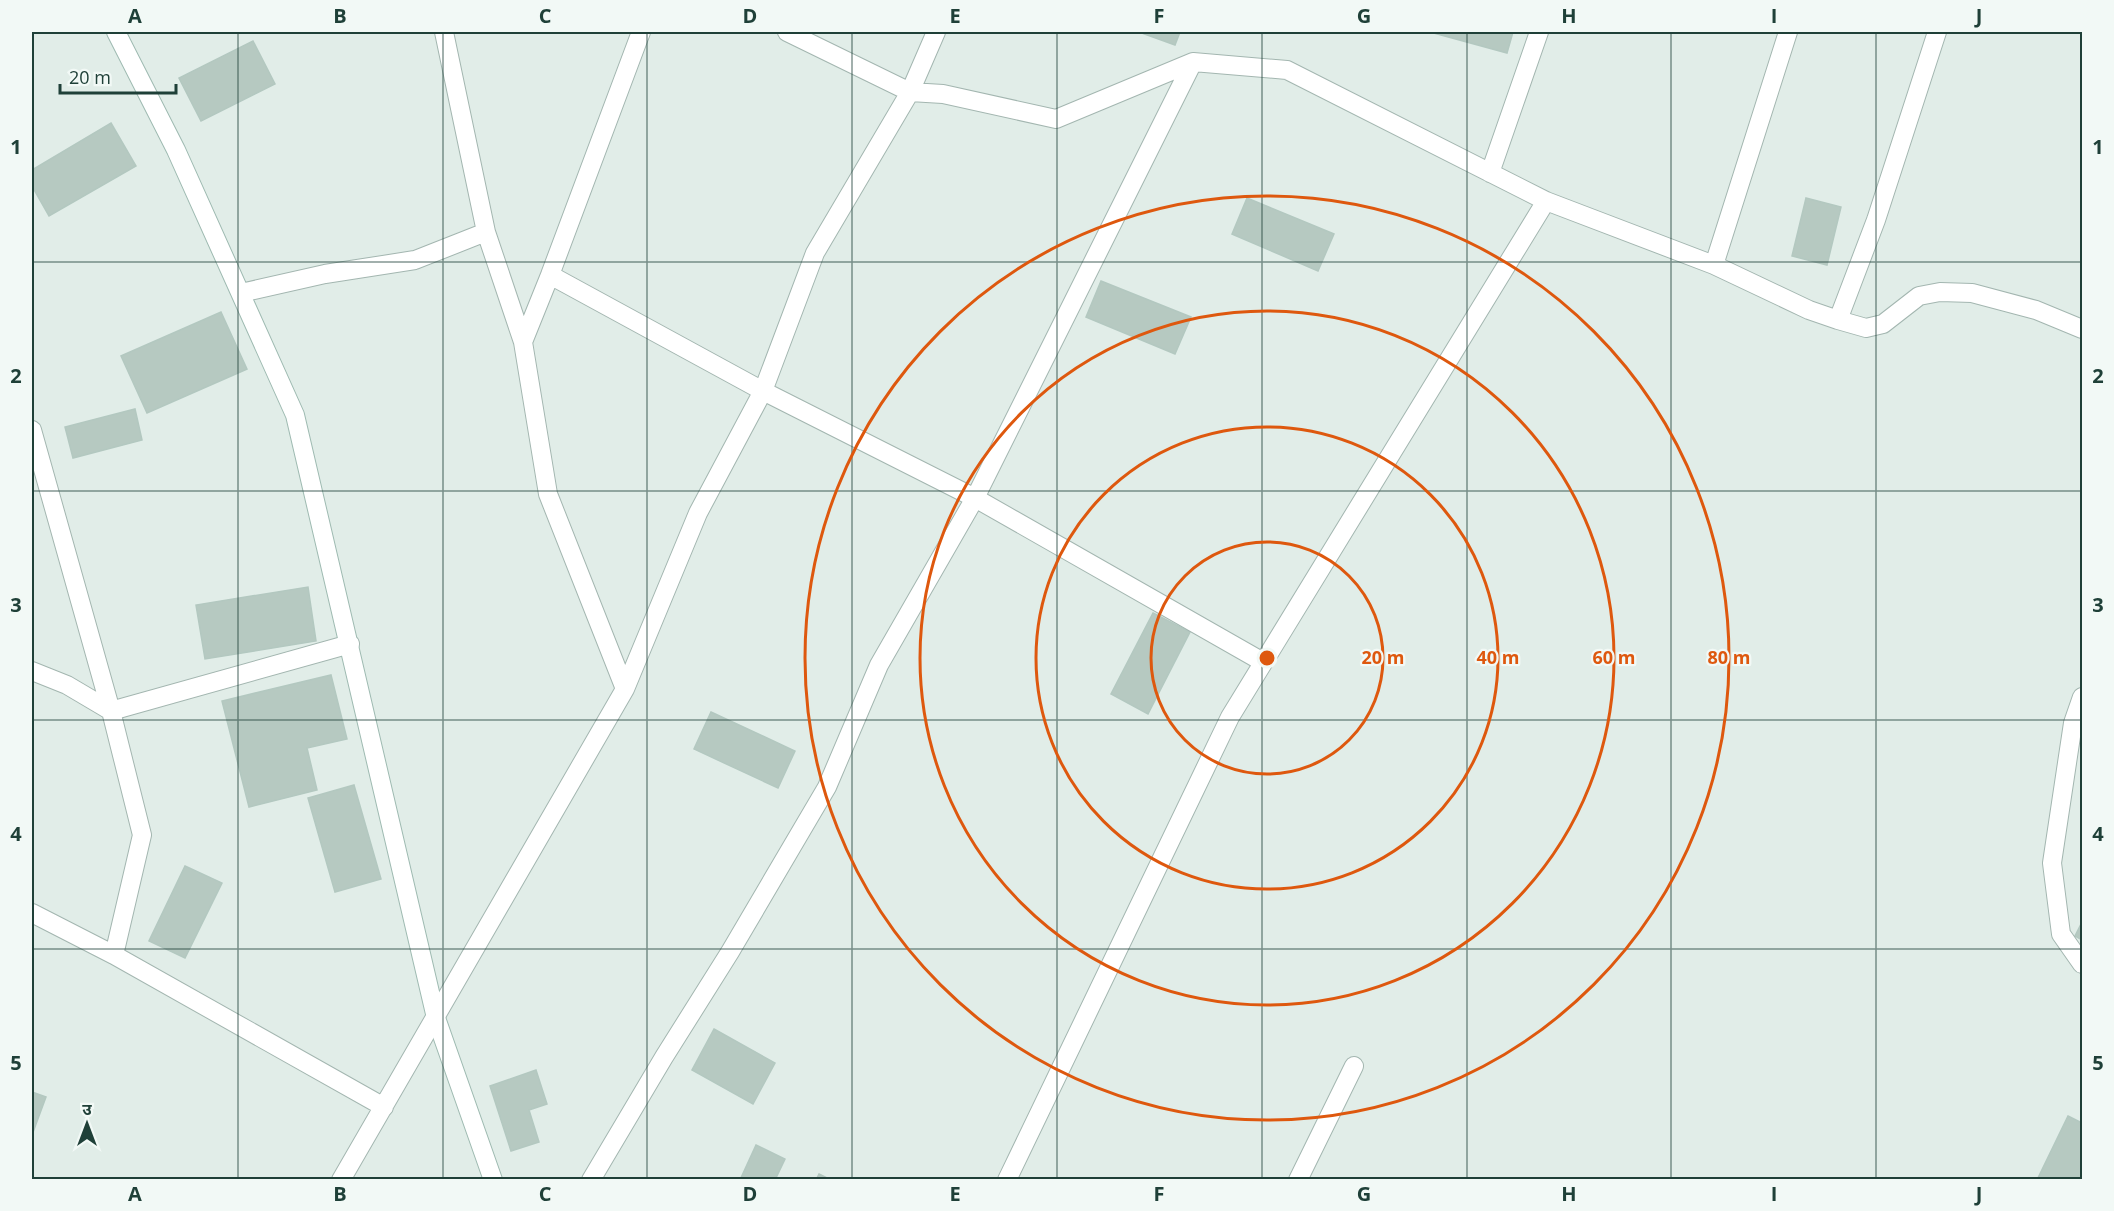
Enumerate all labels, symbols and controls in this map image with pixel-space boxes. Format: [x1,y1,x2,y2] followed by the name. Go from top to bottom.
[128,2,142,29] text: A
[333,2,347,29] text: B
[539,2,552,29] text: C
[743,2,757,29] text: D
[949,2,961,29] text: E
[1154,2,1164,29] text: F
[1357,2,1371,29] text: G
[1561,2,1577,29] text: H
[1771,2,1777,29] text: I
[1974,2,1982,29] text: J
[60,57,176,95] scale bar
[69,65,111,89] text: 20 m
[10,133,22,160] text: 1
[2092,133,2104,160] text: 1
[10,362,22,389] text: 2
[2092,362,2104,389] text: 2
[10,591,22,618] text: 3
[2092,591,2104,618] text: 3
[1362,645,1404,669] text: 20 m
[1477,645,1519,669] text: 40 m
[1593,645,1635,669] text: 60 m
[1708,645,1750,669] text: 80 m
[1257,648,1277,668] centre of rings
[10,820,22,847] text: 4
[2092,820,2104,847] text: 4
[10,1049,22,1076] text: 5
[2092,1049,2104,1076] text: 5
[57,1094,117,1154] north arrow
[82,1098,92,1120] text: उ
[128,1180,142,1207] text: A
[333,1180,347,1207] text: B
[539,1180,552,1207] text: C
[743,1180,757,1207] text: D
[949,1180,961,1207] text: E
[1154,1180,1164,1207] text: F
[1357,1180,1371,1207] text: G
[1561,1180,1577,1207] text: H
[1771,1180,1777,1207] text: I
[1974,1180,1982,1207] text: J

